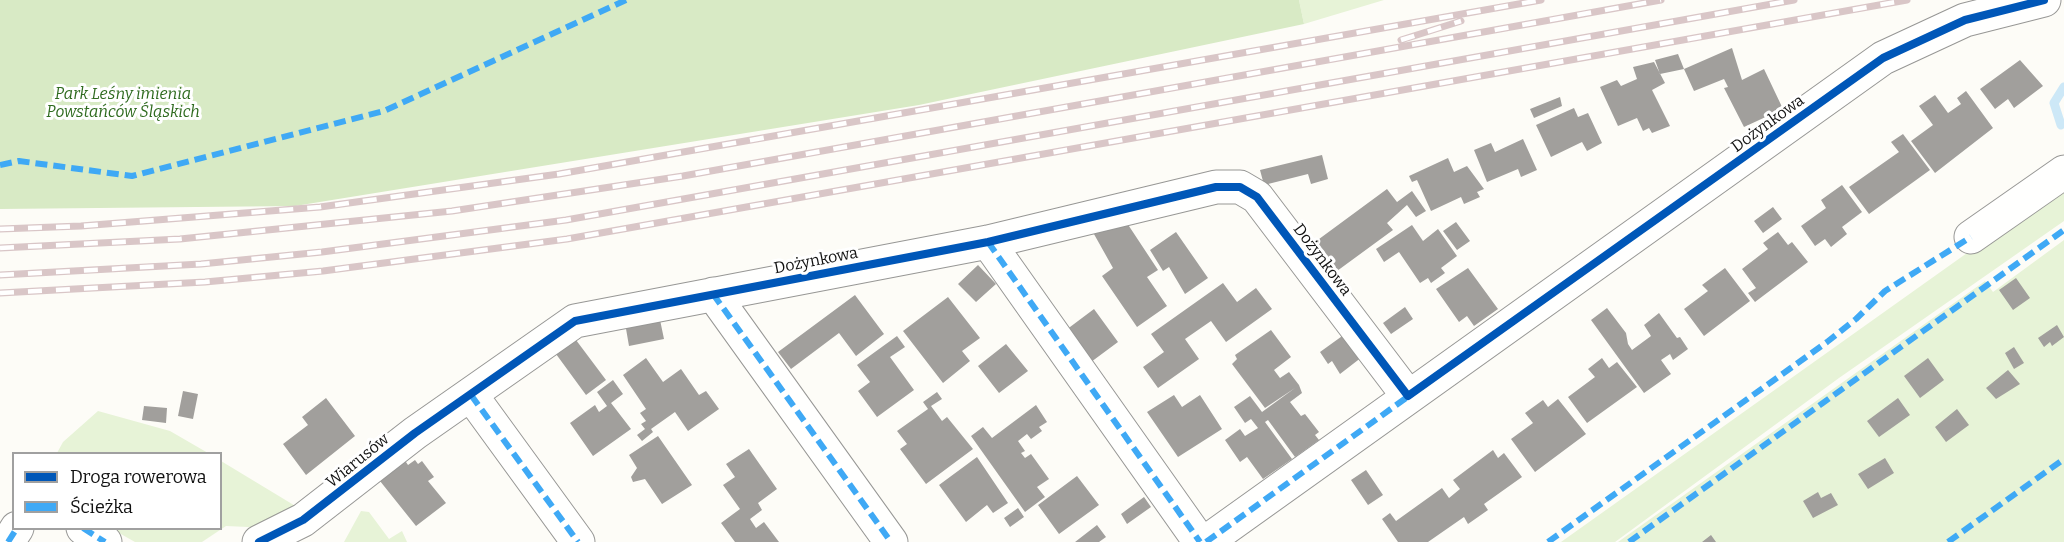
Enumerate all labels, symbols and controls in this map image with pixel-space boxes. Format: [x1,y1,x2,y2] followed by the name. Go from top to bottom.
[46,85,200,123] park label: Park Leśny imienia Powstańców Śląskich
[1728,91,1808,157] street label: Dożynkowa
[1289,220,1355,300] street label: Dożynkowa
[772,243,860,279] street label: Dożynkowa
[323,430,393,492] street label: Wiarusów
[12,452,222,530] legend
[70,466,207,488] text: Droga rowerowa
[70,496,133,518] text: Ścieżka

